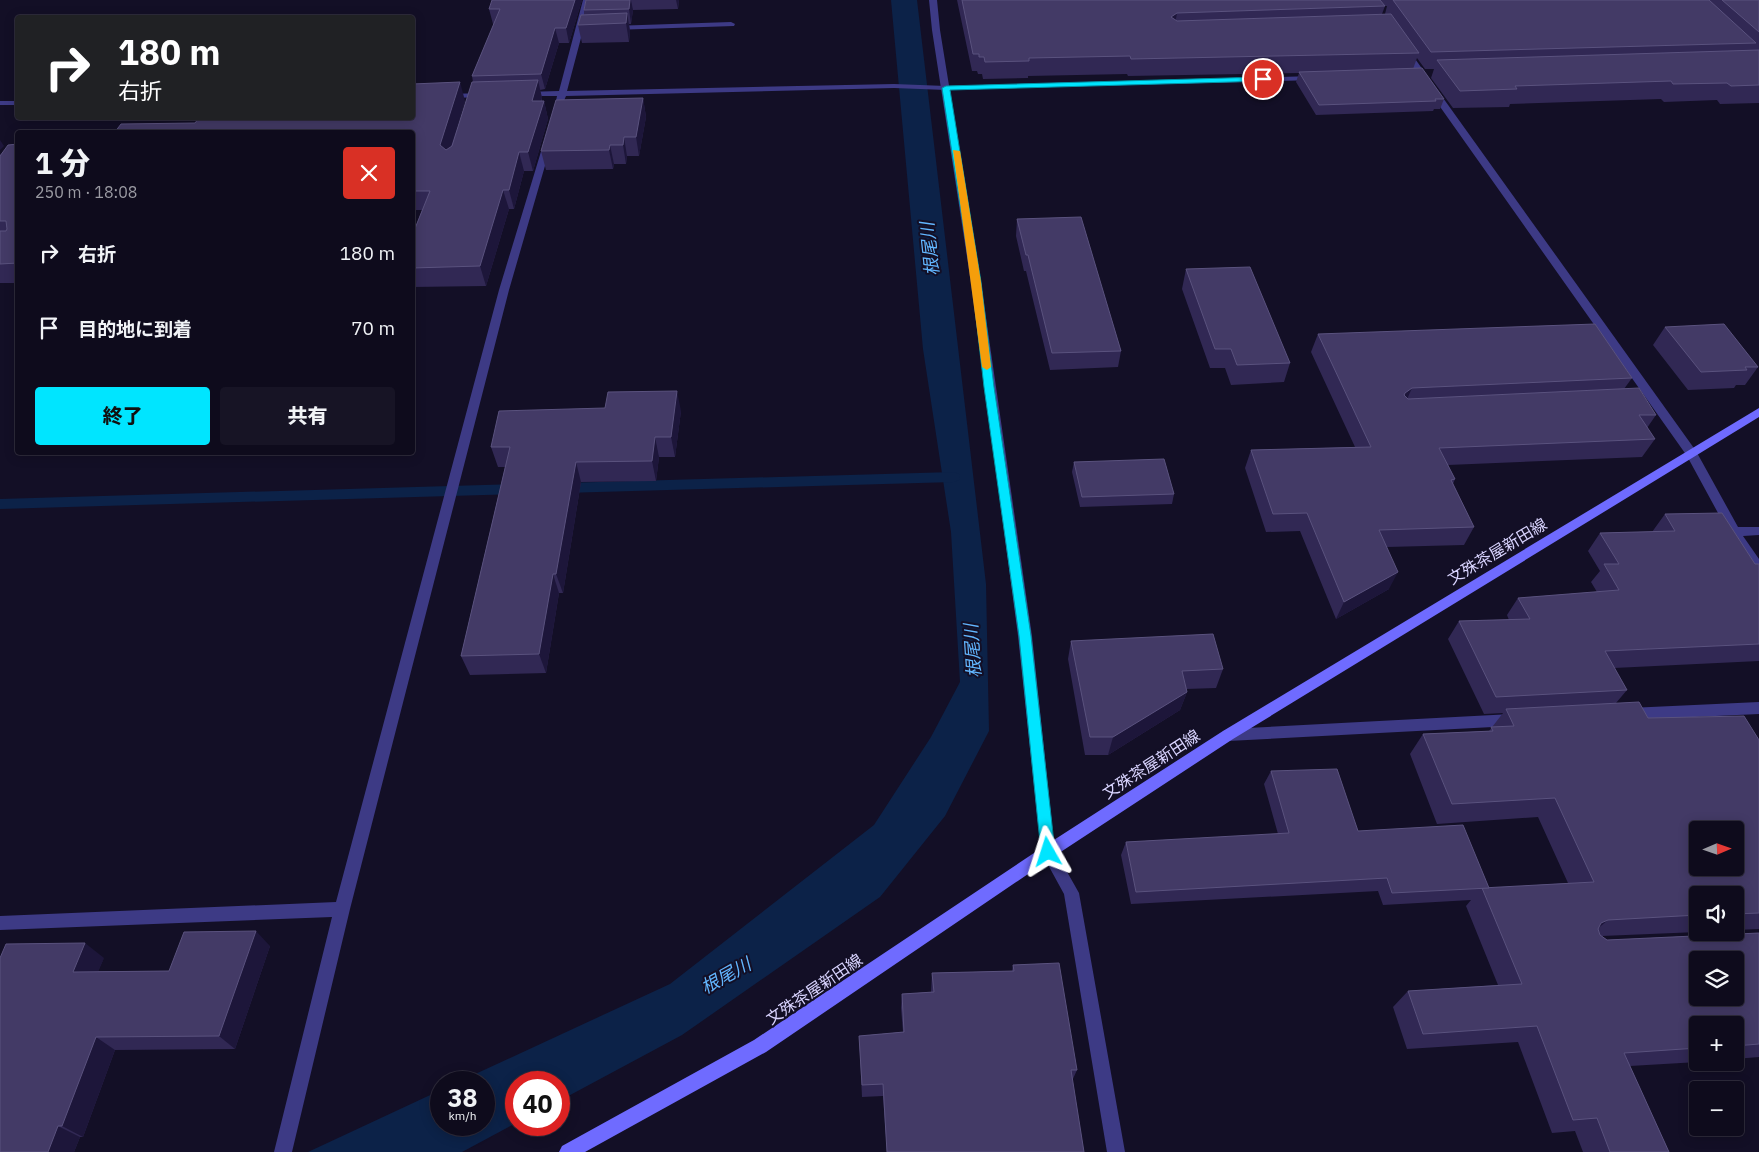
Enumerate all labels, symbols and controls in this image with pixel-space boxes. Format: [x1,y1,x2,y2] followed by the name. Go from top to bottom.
[118,29,221,75] text: 180 m
[35,35,100,100] icon: right
[1242,58,1284,100] pin
[1249,65,1277,93] icon: arrive
[118,76,162,105] text: 右折
[35,143,90,182] text: 1 分
[343,147,395,199] button: close
[35,182,137,202] text: 250 m · 18:08
[915,219,944,277] water label: 根尾川
[35,239,63,267] icon: right
[340,241,395,265] text: 180 m
[78,242,116,266] text: 右折
[35,314,63,342] icon: arrive
[351,316,395,340] text: 70 m
[78,317,192,341] text: 目的地に到着
[35,387,210,445] button: 終了
[220,387,395,445] button: 共有
[1444,514,1550,588] street label: 文殊茶屋新田線
[959,621,986,679] water label: 根尾川
[1099,725,1203,803] street label: 文殊茶屋新田線
[1689,821,1744,876] north arrow
[1689,821,1744,1136] map controls
[1021,825,1073,877] position arrow
[1689,886,1744,941] button: sound
[762,949,866,1029] street label: 文殊茶屋新田線
[697,951,757,999] water label: 根尾川
[1689,951,1744,1006] button: layers
[1689,1016,1744,1071] button: +
[505,1071,570,1136] speed limit sign: 40
[447,1081,478,1114] text: 38
[1689,1081,1744,1136] button: −
[448,1108,477,1123] text: km/h

